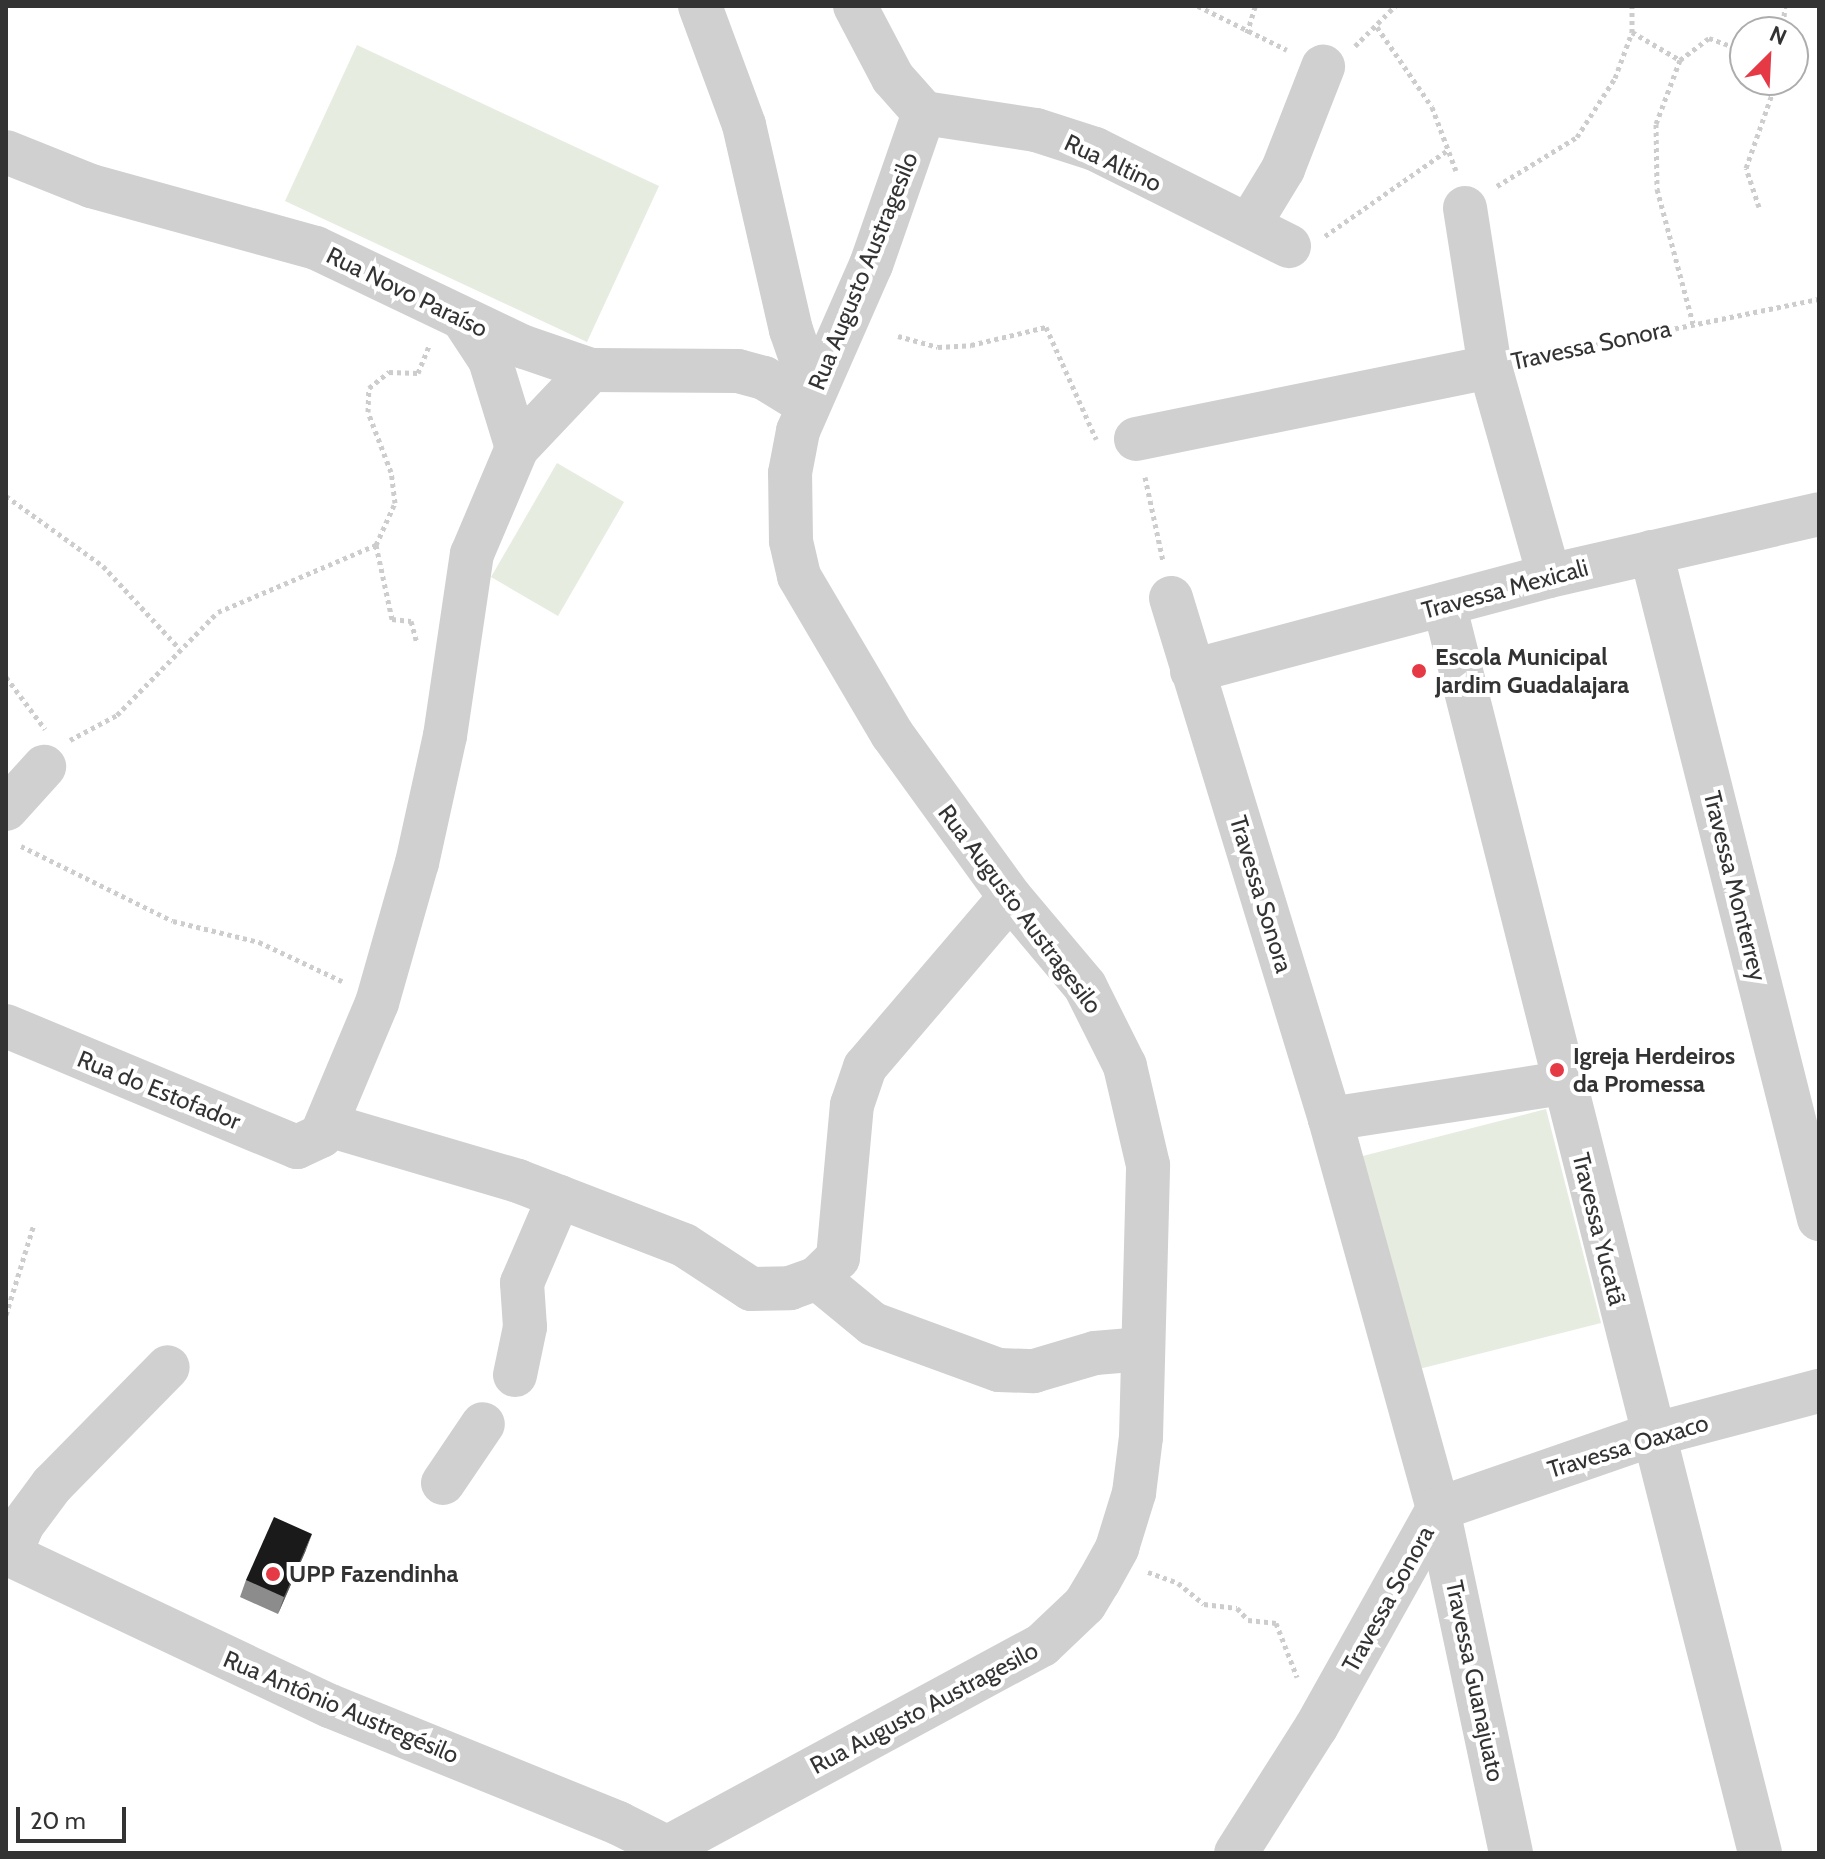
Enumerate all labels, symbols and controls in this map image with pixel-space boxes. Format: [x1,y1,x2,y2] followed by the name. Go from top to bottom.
[1729,16,1809,96] north arrow
[1766,20,1791,51] text: N
[1060,128,1166,198] street label: Rua Altino
[802,148,924,394] street label: Rua Augusto Austragesilo
[322,241,492,343] street label: Rua Novo Paraíso
[1508,314,1674,376] street label: Travessa Sonora
[1419,553,1591,625] street label: Travessa Mexicali
[1435,643,1629,699] place label: Escola Municipal Jardim Guadalajara
[1410,662,1428,680] marker: Escola Municipal Jardim Guadalajara
[1697,788,1773,984] street label: Travessa Monterrey
[932,799,1108,1019] street label: Rua Augusto Austragesilo
[1223,812,1299,976] street label: Travessa Sonora
[1573,1042,1735,1098] place label: Igreja Herdeiros da Promessa
[73,1044,245,1136] street label: Rua do Estofador
[1548,1061,1566,1079] marker: Igreja Herdeiros da Promessa
[1566,1150,1632,1308] street label: Travessa Yucatã
[1544,1408,1712,1484] street label: Travessa Oaxaco
[1336,1521,1440,1677] street label: Travessa Sonora
[289,1560,459,1588] place label: UPP Fazendinha
[264,1565,282,1583] marker: UPP Fazendinha
[1440,1578,1510,1784] street label: Travessa Guanajuato
[805,1636,1043,1780] street label: Rua Augusto Austragesilo
[219,1644,463,1770] street label: Rua Antônio Austregésilo
[20,1791,130,1841] scale bar
[30,1806,86,1835] text: 20 m

